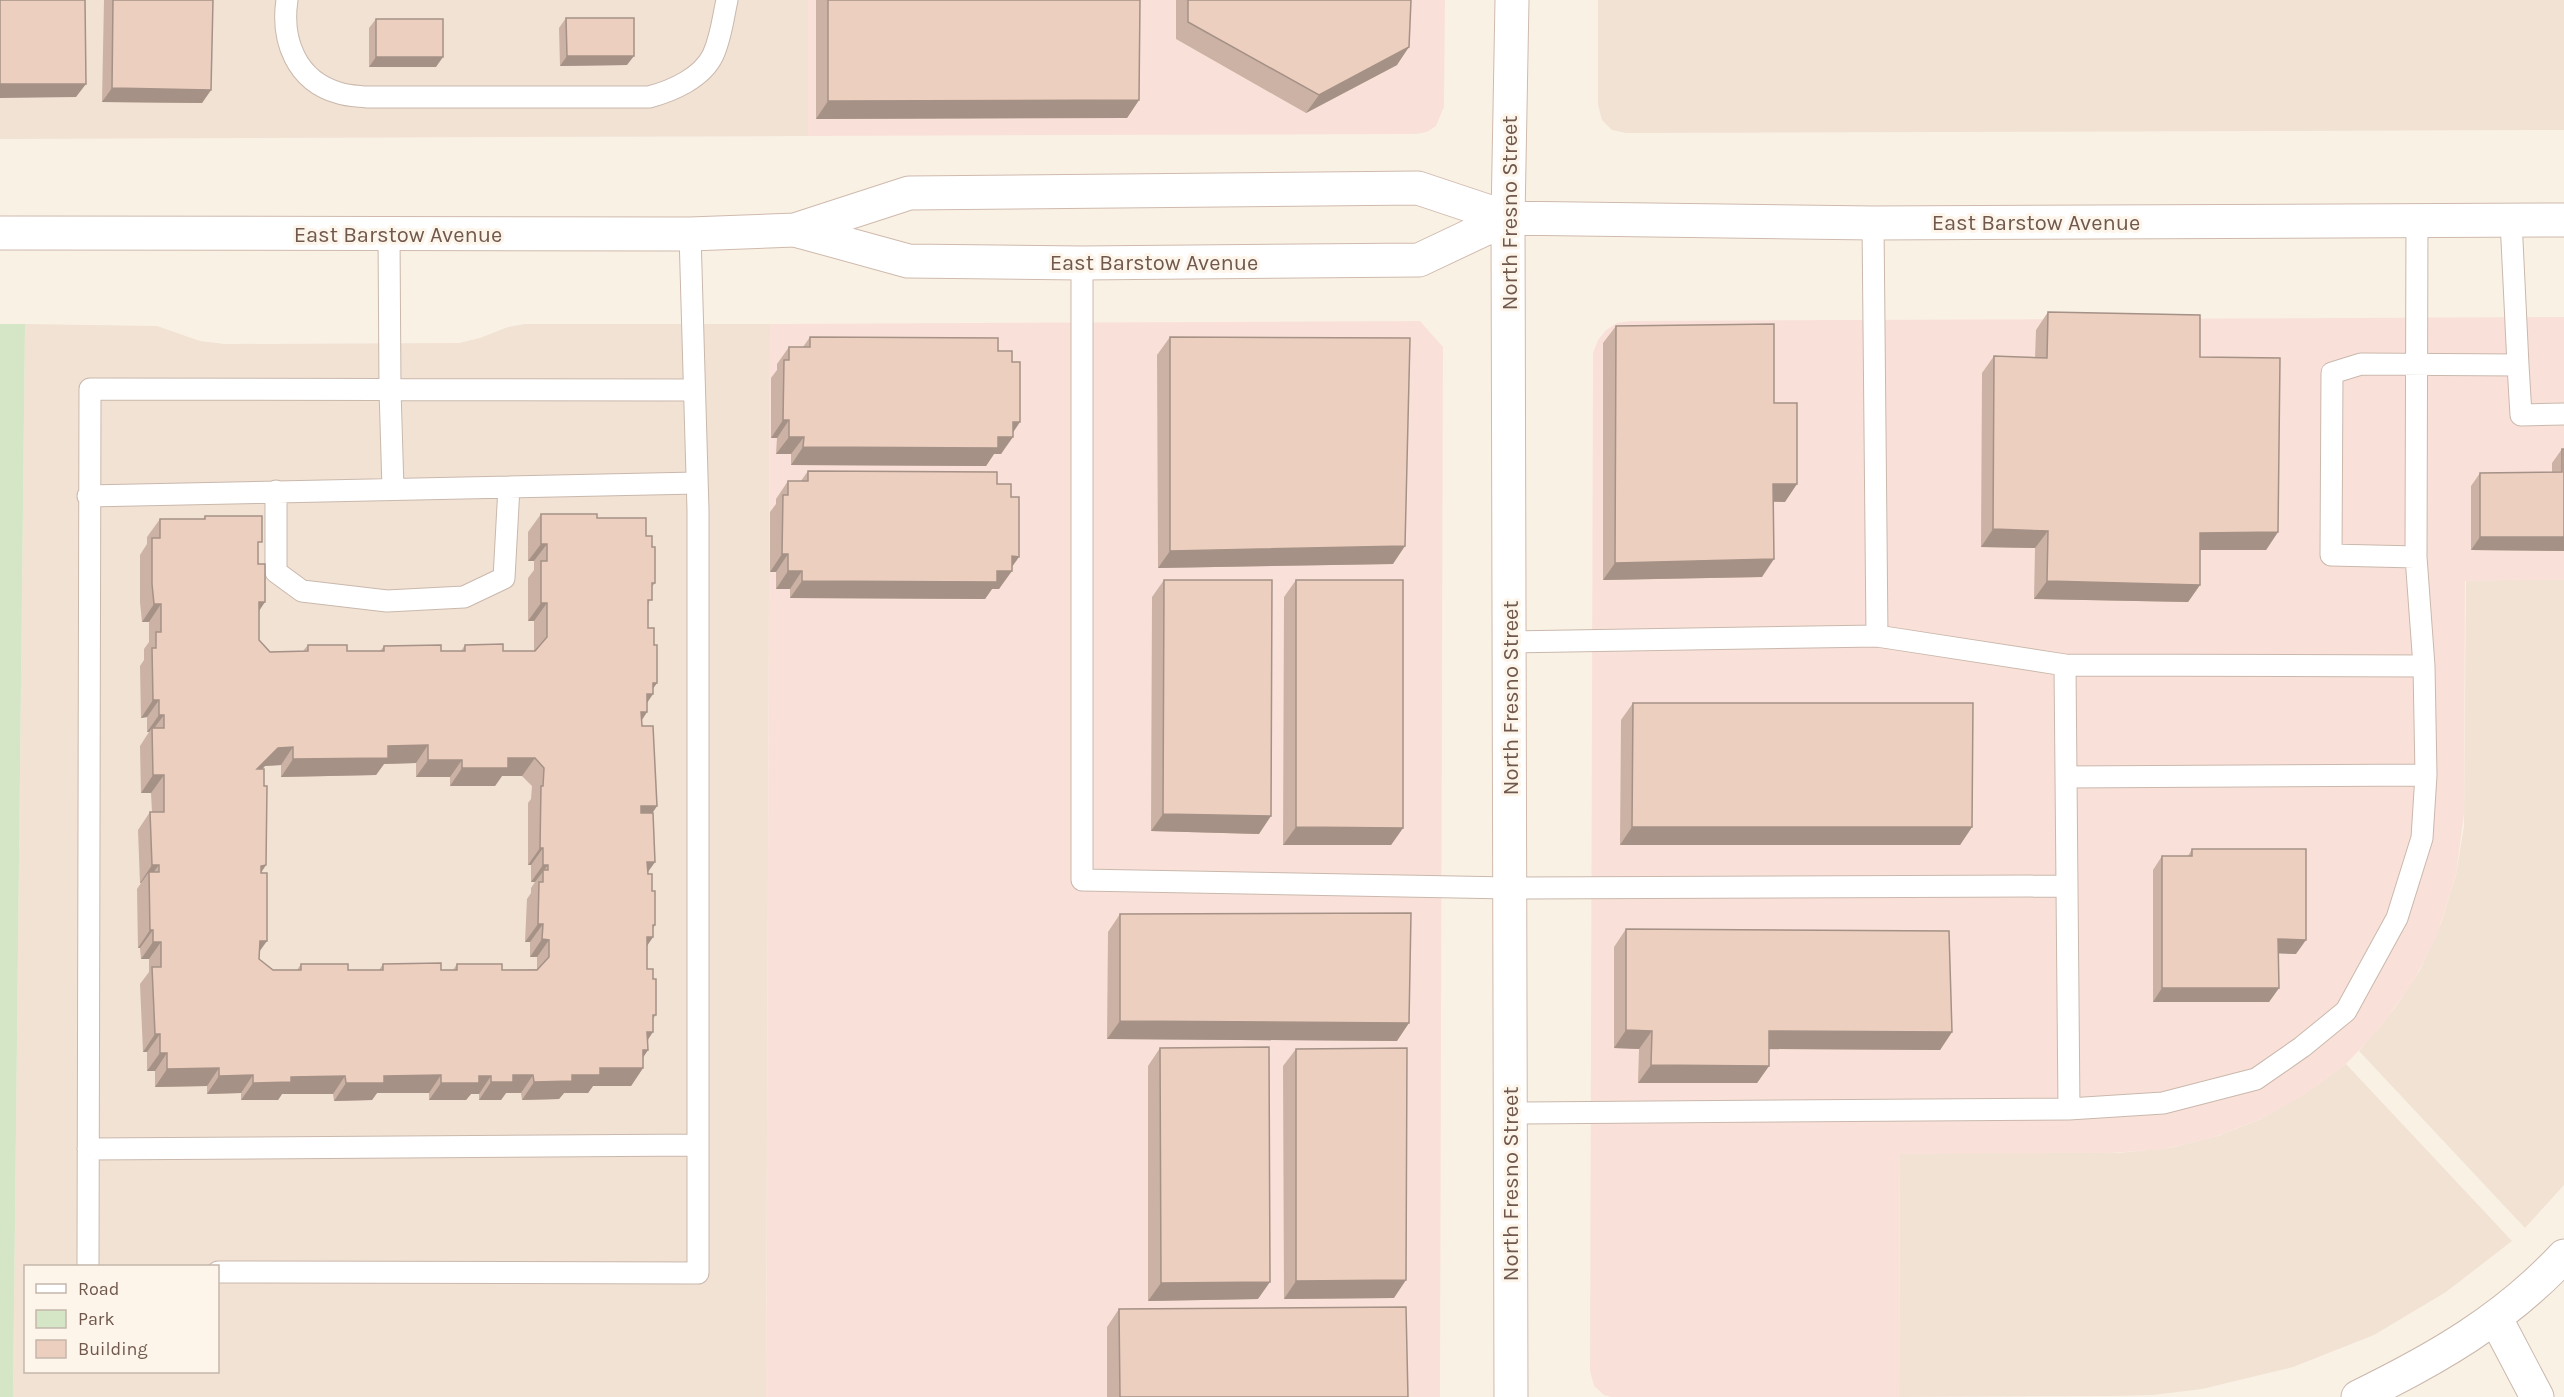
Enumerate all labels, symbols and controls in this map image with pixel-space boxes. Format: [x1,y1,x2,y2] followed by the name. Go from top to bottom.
[1497,115,1523,311] street label: North Fresno Street
[1932,210,2140,236] street label: East Barstow Avenue
[294,222,502,248] street label: East Barstow Avenue
[1050,250,1258,276] street label: East Barstow Avenue
[1498,600,1524,796] street label: North Fresno Street
[1498,1086,1524,1282] street label: North Fresno Street
[24,1265,219,1373] legend
[78,1278,119,1300] text: Road
[78,1308,115,1330] text: Park
[78,1338,148,1360] text: Building

